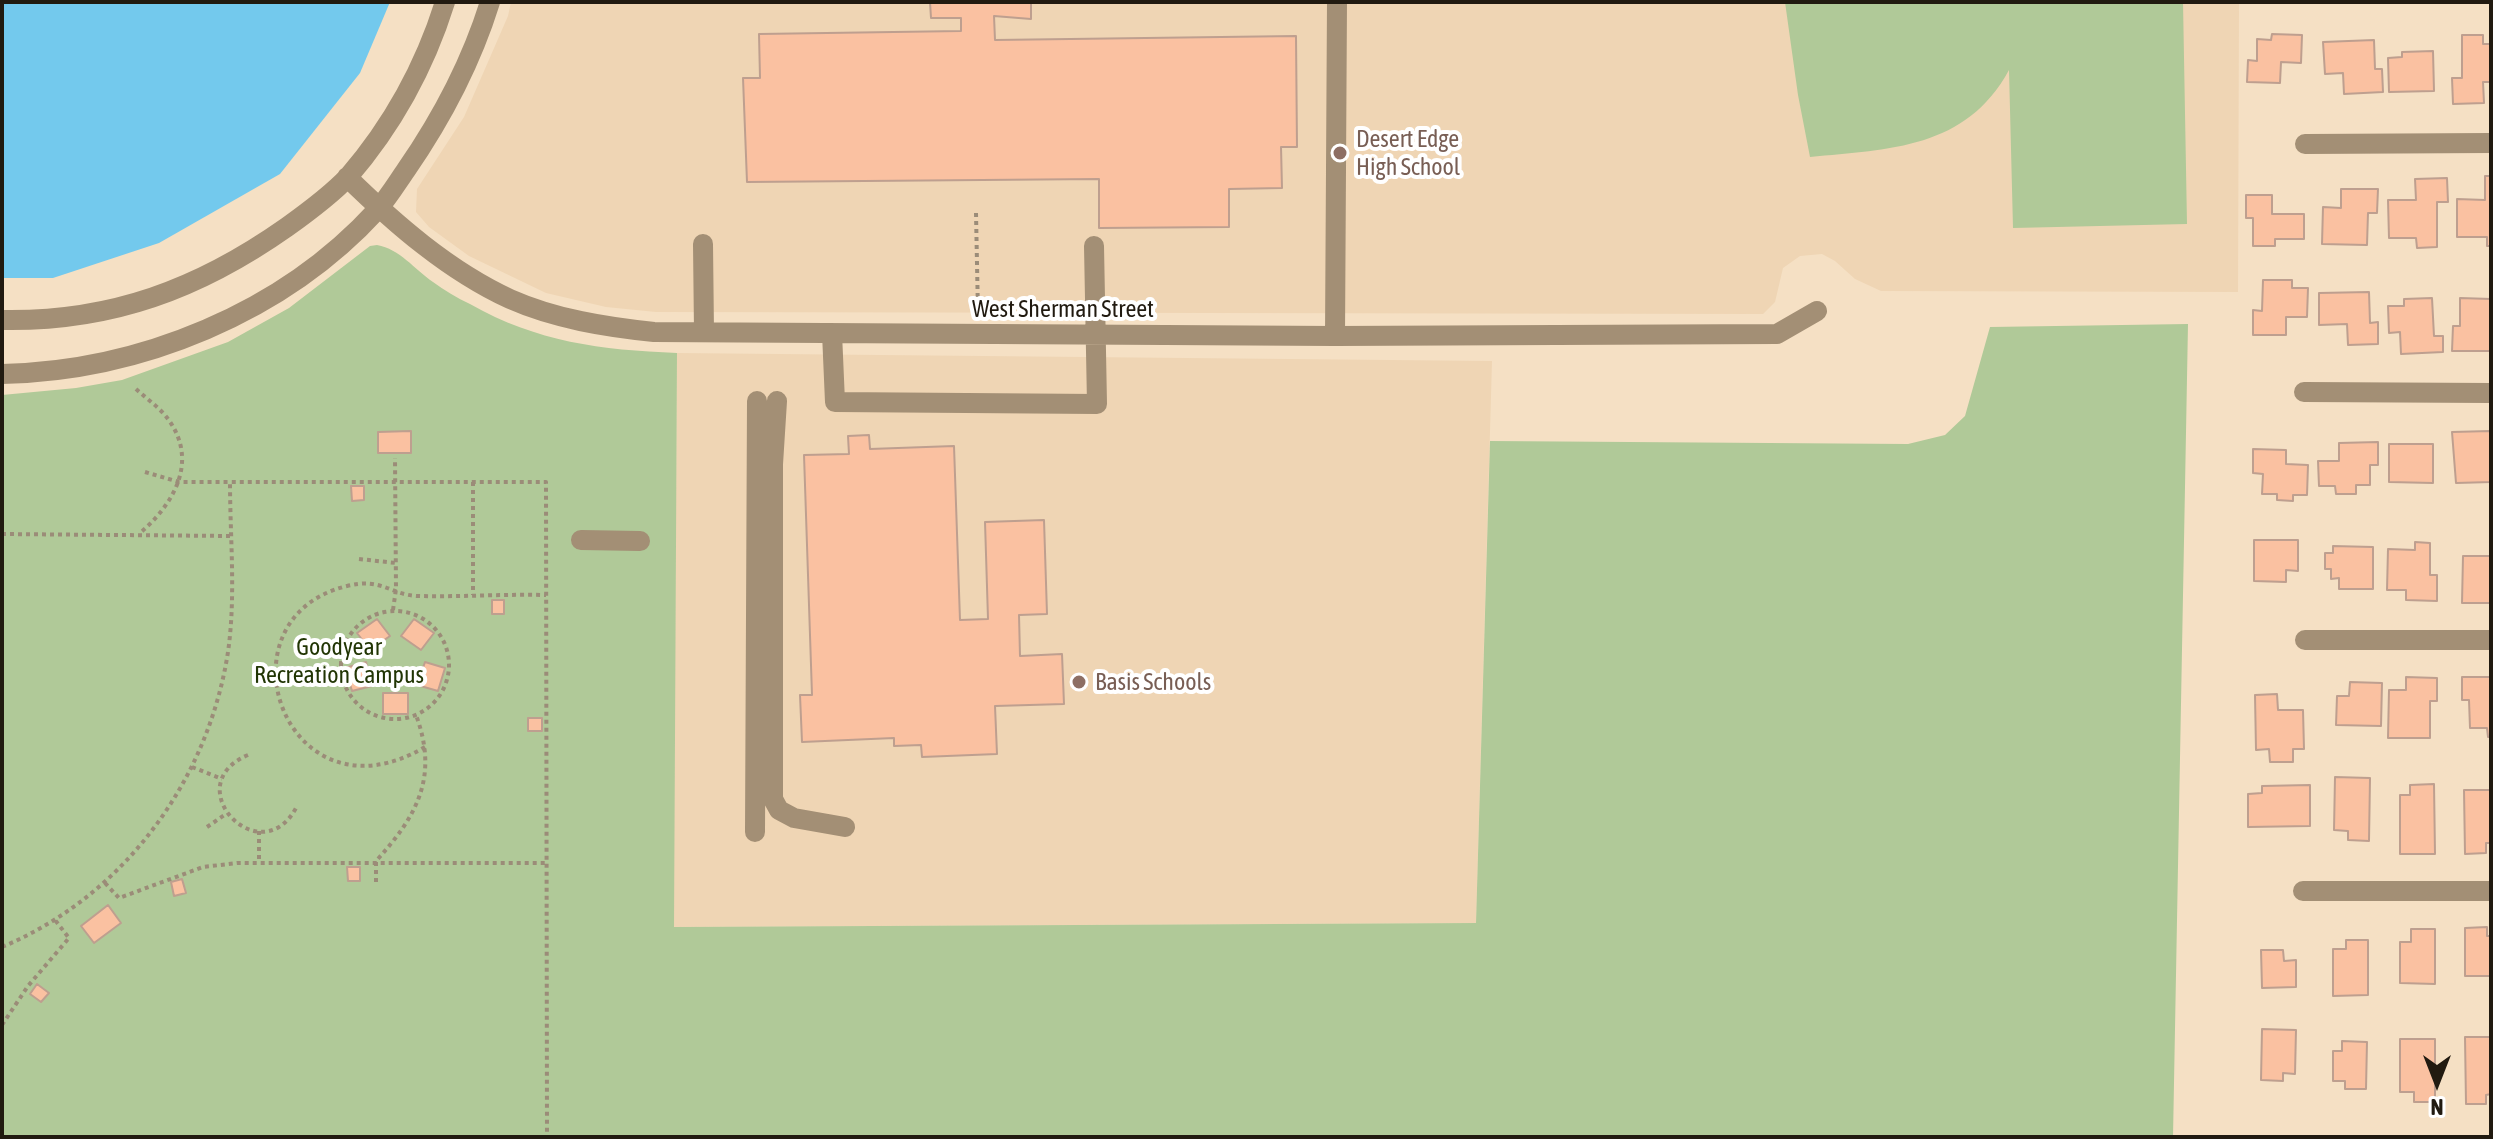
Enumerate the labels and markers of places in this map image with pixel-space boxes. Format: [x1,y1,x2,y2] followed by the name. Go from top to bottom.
[1356,125,1460,181] place label: Desert Edge High School
[1331,144,1349,162] marker: Desert Edge High School
[1095,668,1211,696] place label: Basis Schools
[1070,673,1088,691] marker: Basis Schools

